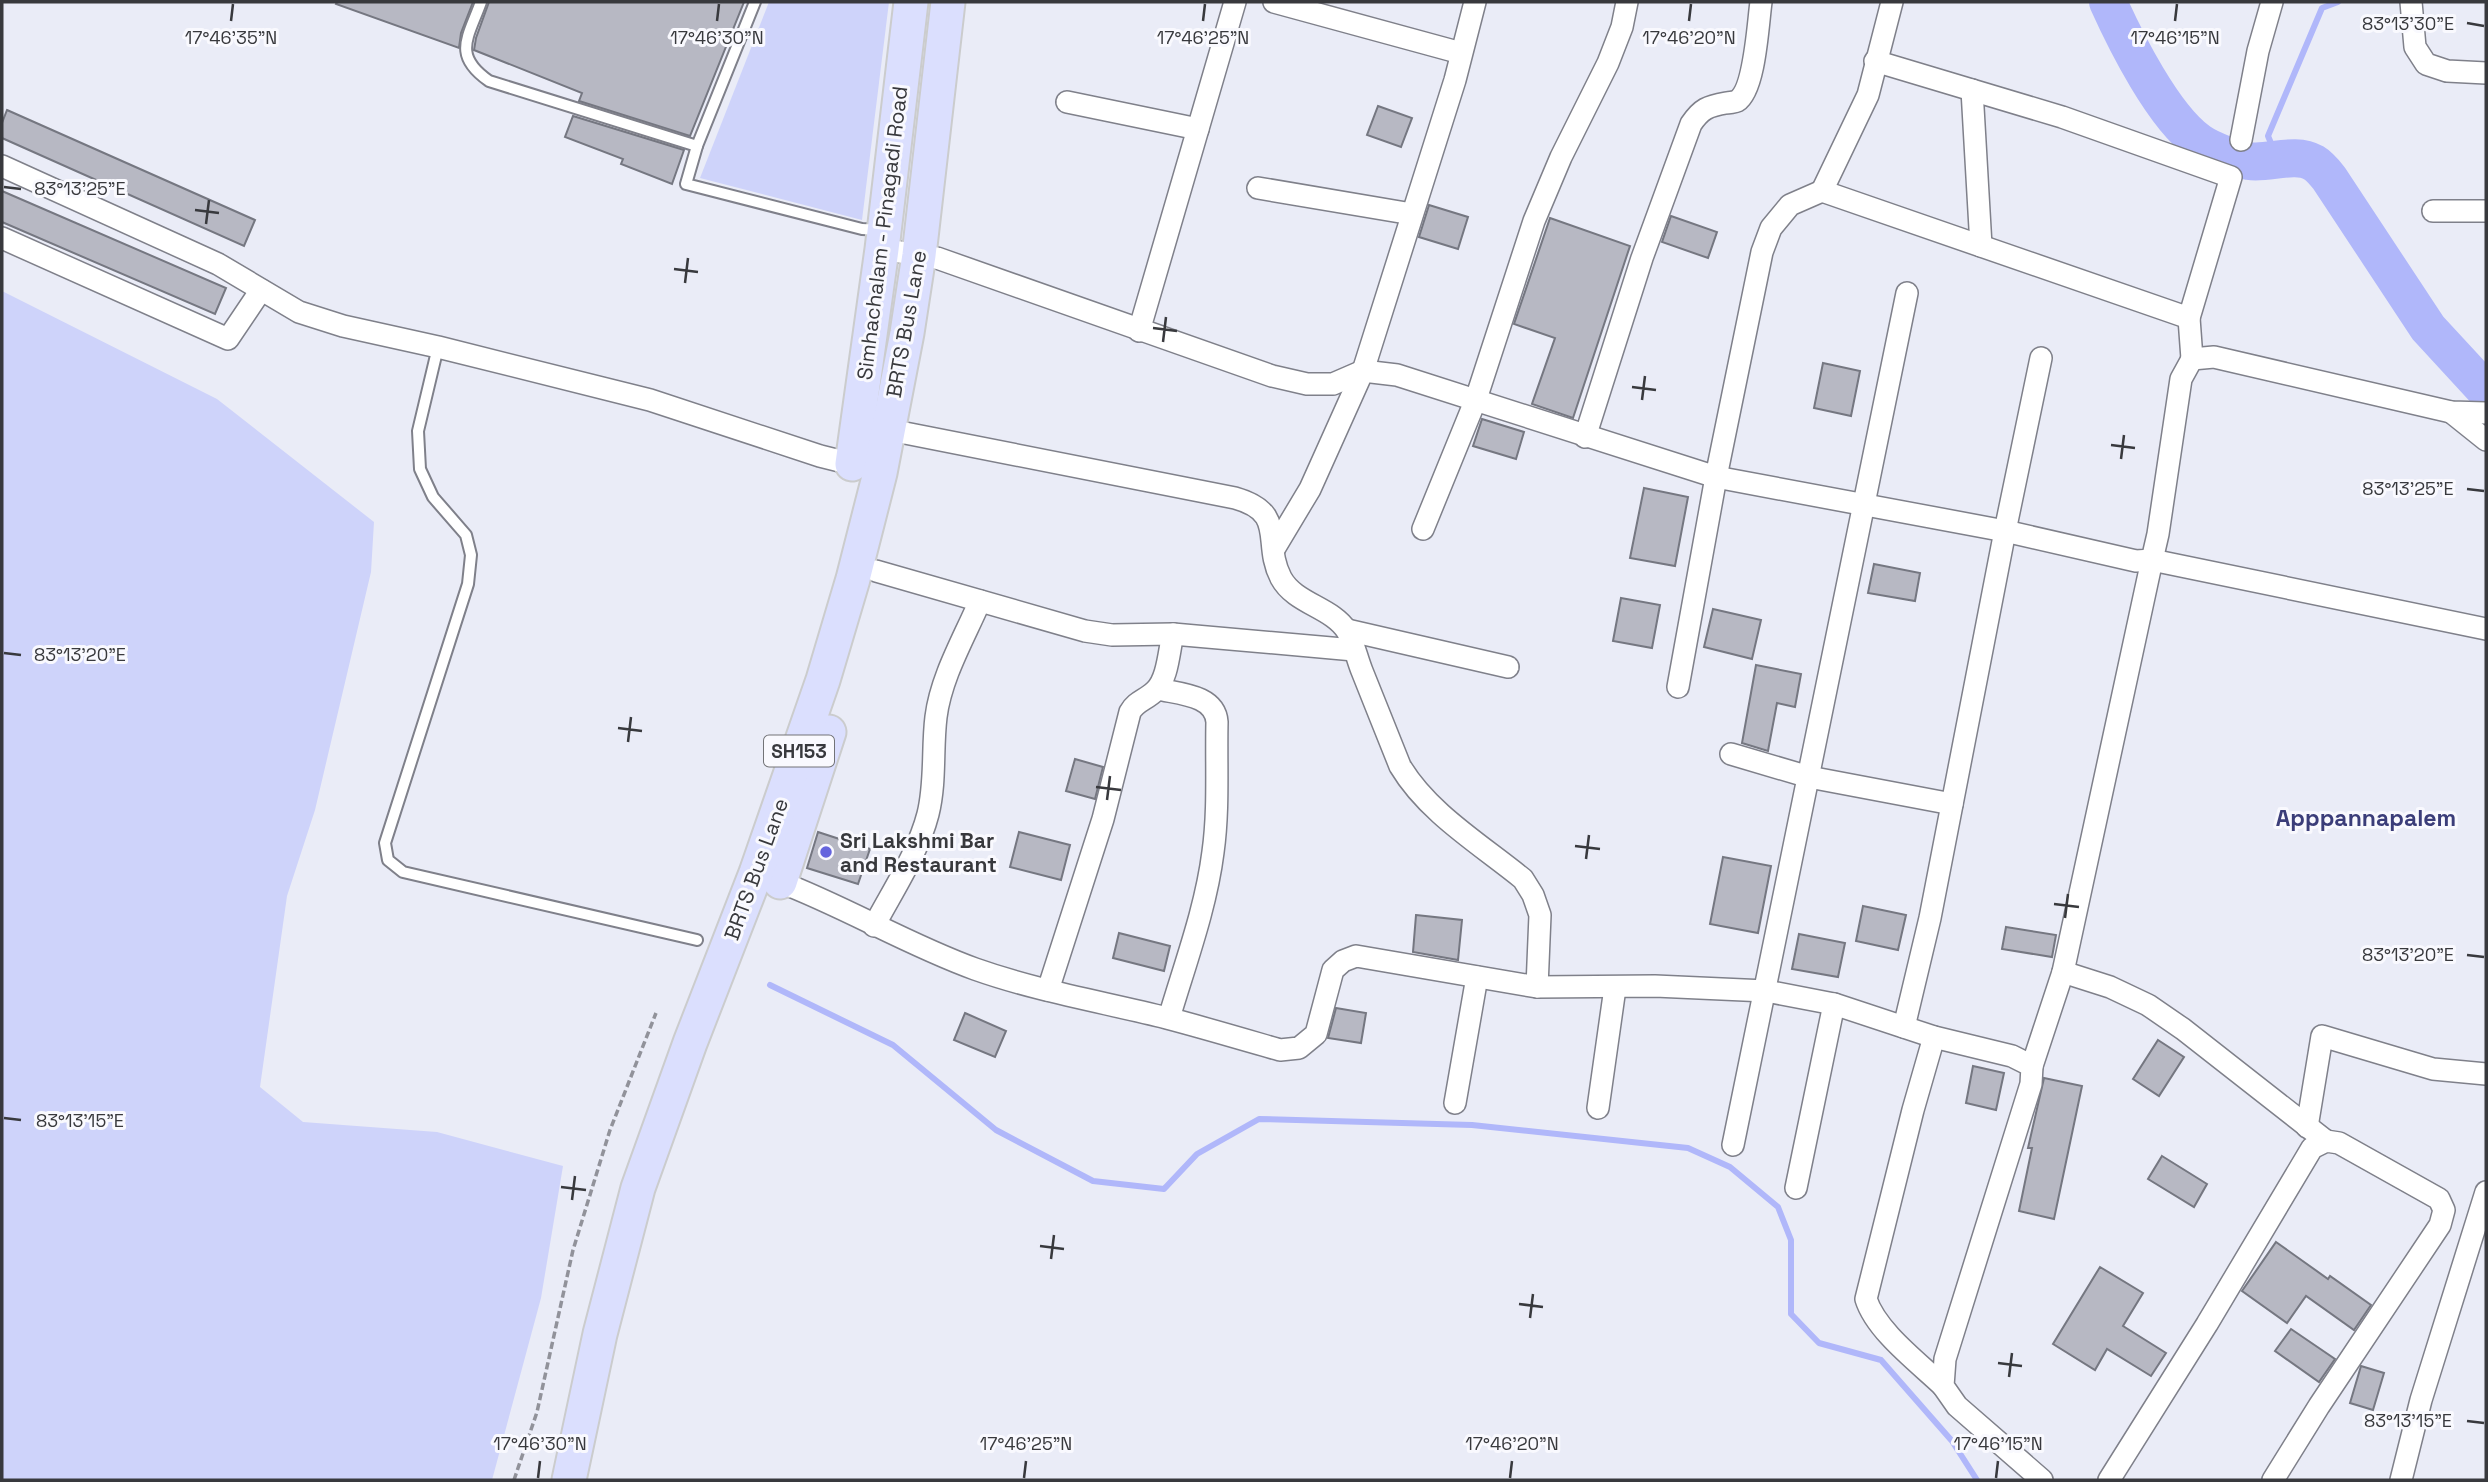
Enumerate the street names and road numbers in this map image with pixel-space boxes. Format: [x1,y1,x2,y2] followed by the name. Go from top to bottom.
[851,84,913,382] street label: Simhachalam - Pinagadi Road
[880,248,932,400] street label: BRTS Bus Lane
[764,736,834,766] road number: SH153
[718,794,794,944] street label: BRTS Bus Lane

